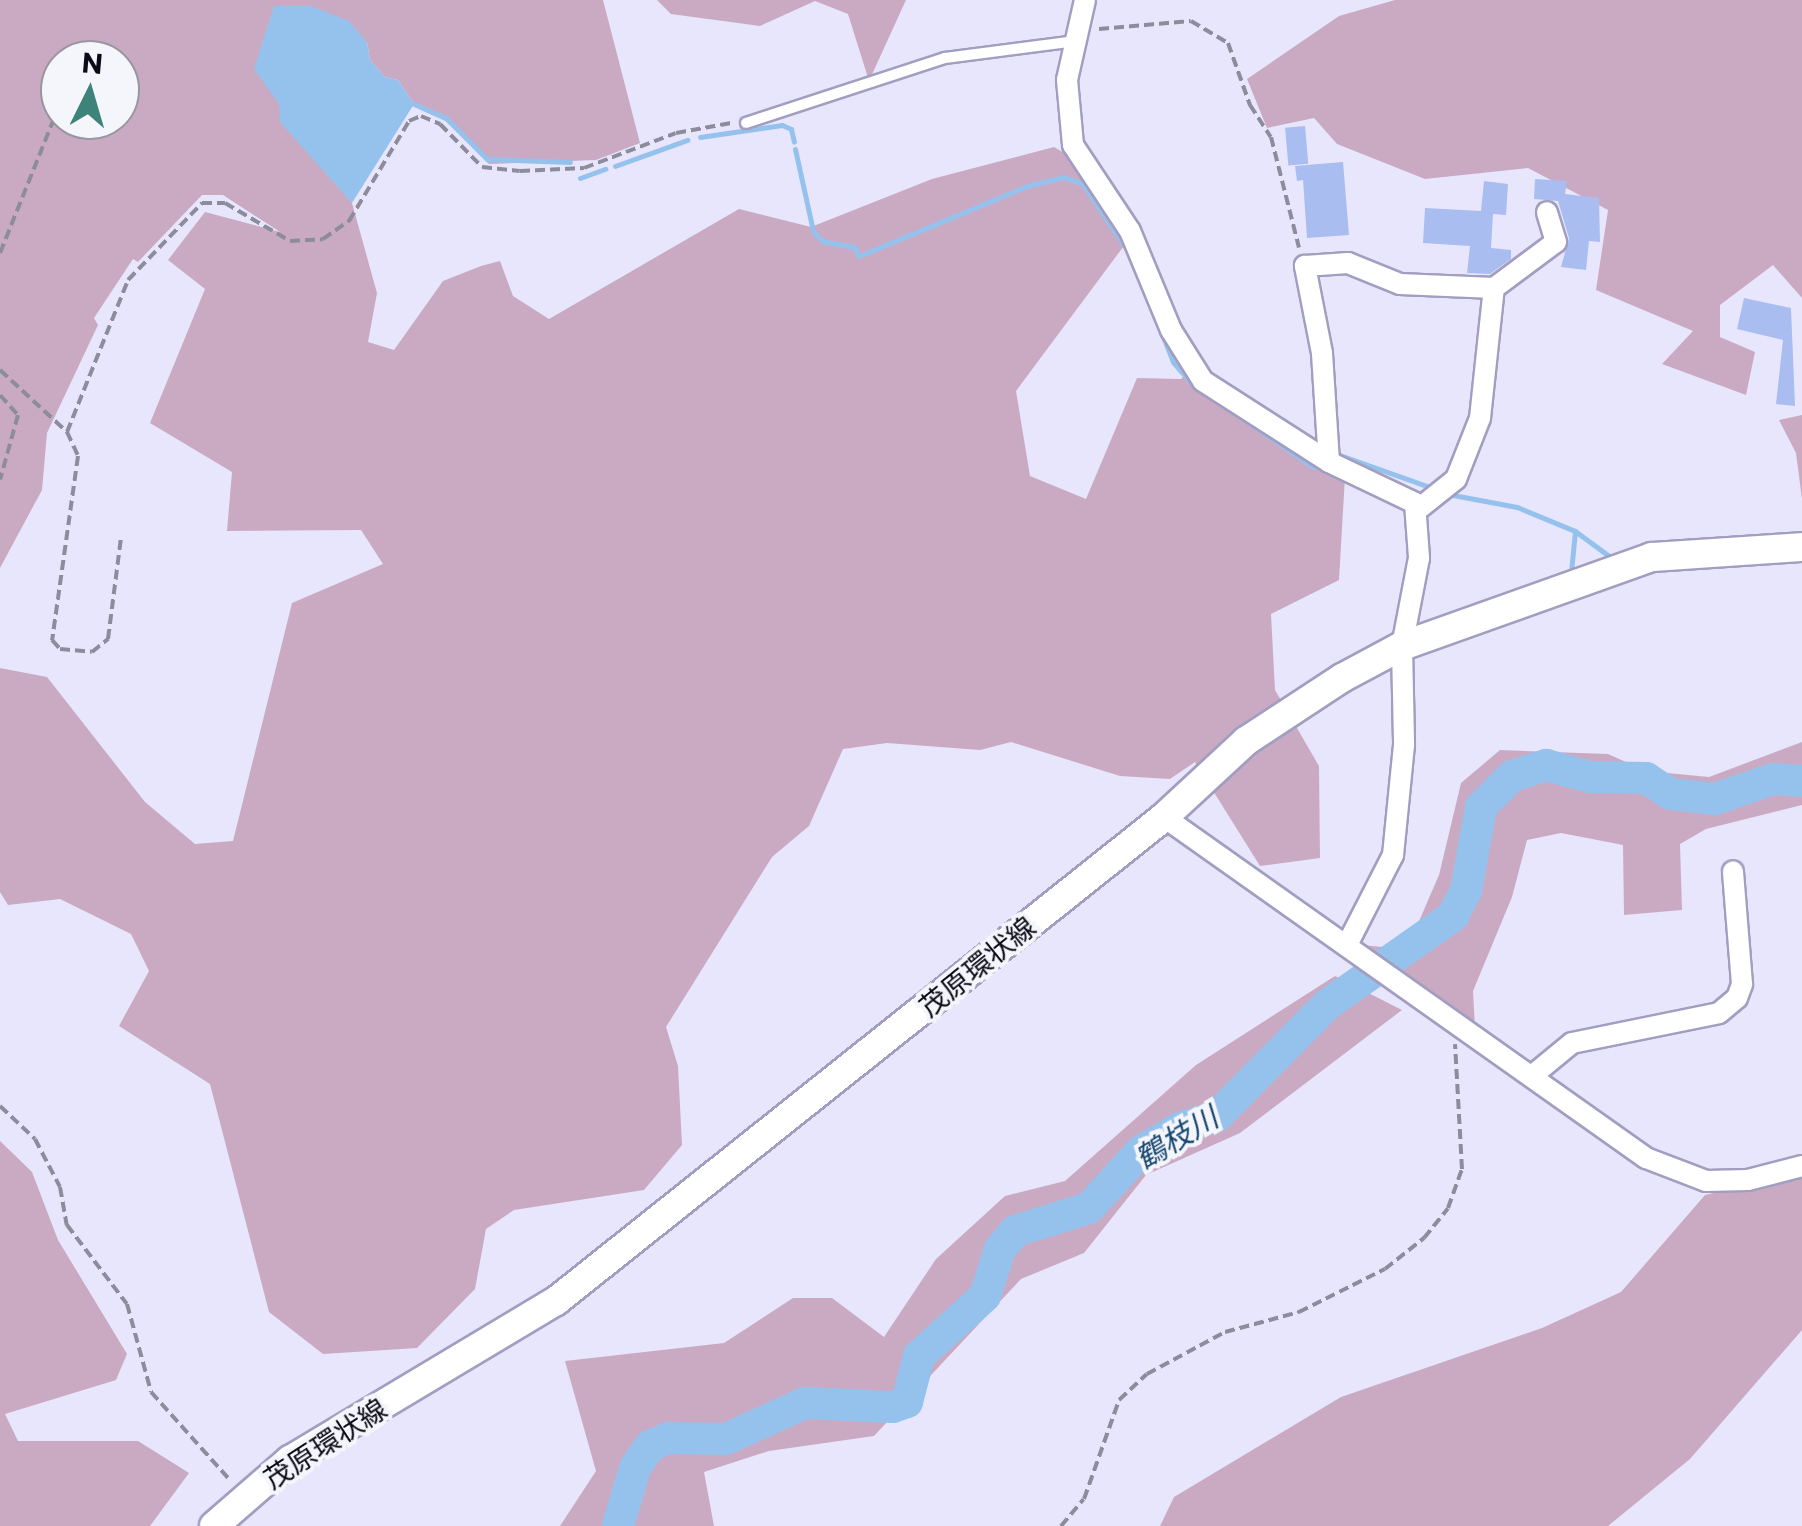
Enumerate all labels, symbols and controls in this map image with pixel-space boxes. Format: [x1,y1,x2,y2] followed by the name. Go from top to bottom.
[40,40,140,140] north arrow
[80,44,104,80] text: N
[912,909,1042,1023] street label: 茂原環状線
[1128,1098,1224,1176] water label: 鶴枝川
[257,1391,393,1495] street label: 茂原環状線

